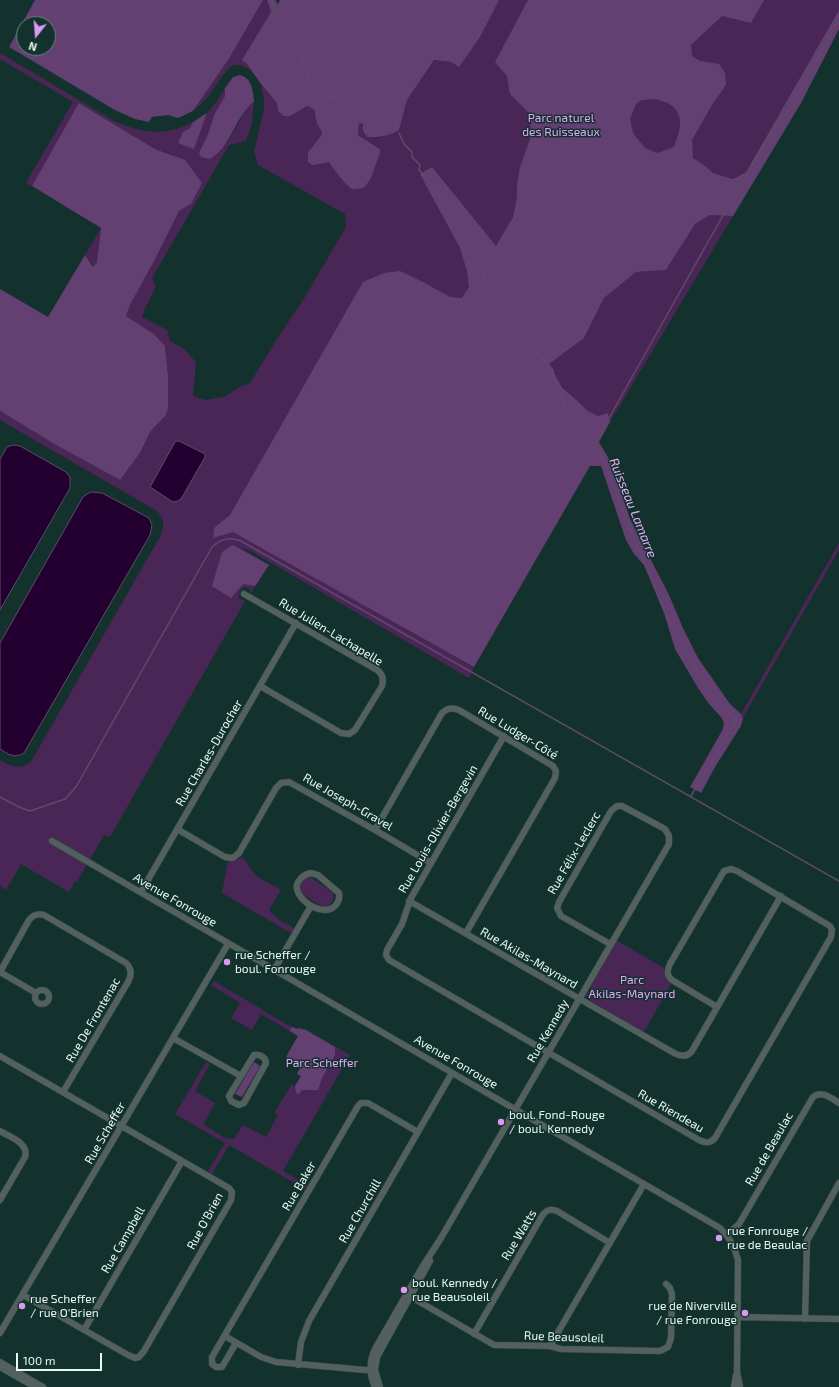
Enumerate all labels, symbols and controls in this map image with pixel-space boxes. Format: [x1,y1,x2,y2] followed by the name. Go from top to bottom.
[16,16,56,56] north arrow
[27,40,38,54] text: N
[522,111,600,139] park label: Parc naturel des Ruisseaux
[606,456,660,560] water label: Ruisseau Lamarre
[276,595,386,669] street label: Rue Julien-Lachapelle
[173,697,245,809] street label: Rue Charles-Durocher
[475,703,561,763] street label: Rue Ludger-Côté
[395,762,481,896] street label: Rue Louis-Olivier-Bergevin
[301,770,395,834] street label: Rue Joseph-Gravel
[544,809,604,897] street label: Rue Félix-Leclerc
[131,870,219,930] street label: Avenue Fonrouge
[478,924,580,992] street label: Rue Akilas-Maynard
[235,948,316,976] place label: rue Scheffer / boul. Fonrouge
[222,957,232,967] marker: rue Scheffer / boul. Fonrouge
[589,973,675,1001] park label: Parc Akilas-Maynard
[63,975,123,1065] street label: Rue De Frontenac
[524,997,572,1065] street label: Rue Kennedy
[412,1032,500,1092] street label: Avenue Fonrouge
[286,1056,358,1070] park label: Parc Scheffer
[635,1086,707,1136] street label: Rue Riendeau
[81,1099,129,1167] street label: Rue Scheffer
[509,1108,605,1136] place label: boul. Fond-Rouge / boul. Kennedy
[742,1110,796,1188] street label: Rue de Beaulac
[496,1117,506,1127] marker: boul. Fond-Rouge / boul. Kennedy
[279,1159,319,1213] street label: Rue Baker
[336,1176,384,1246] street label: Rue Churchill
[184,1190,226,1252] street label: Rue O'Brien
[98,1204,148,1276] street label: Rue Campbell
[498,1207,540,1263] street label: Rue Watts
[727,1224,808,1252] place label: rue Fonrouge / rue de Beaulac
[714,1233,724,1243] marker: rue Fonrouge / rue de Beaulac
[412,1276,497,1304] place label: boul. Kennedy / rue Beausoleil
[399,1285,409,1295] marker: boul. Kennedy / rue Beausoleil
[30,1292,99,1320] place label: rue Scheffer / rue O'Brien
[648,1299,737,1327] place label: rue de Niverville / rue Fonrouge
[17,1301,27,1311] marker: rue Scheffer / rue O'Brien
[740,1308,750,1318] marker: rue de Niverville / rue Fonrouge
[524,1328,604,1346] street label: Rue Beausoleil
[18,1345,104,1371] scale bar
[23,1353,55,1367] text: 100 m

